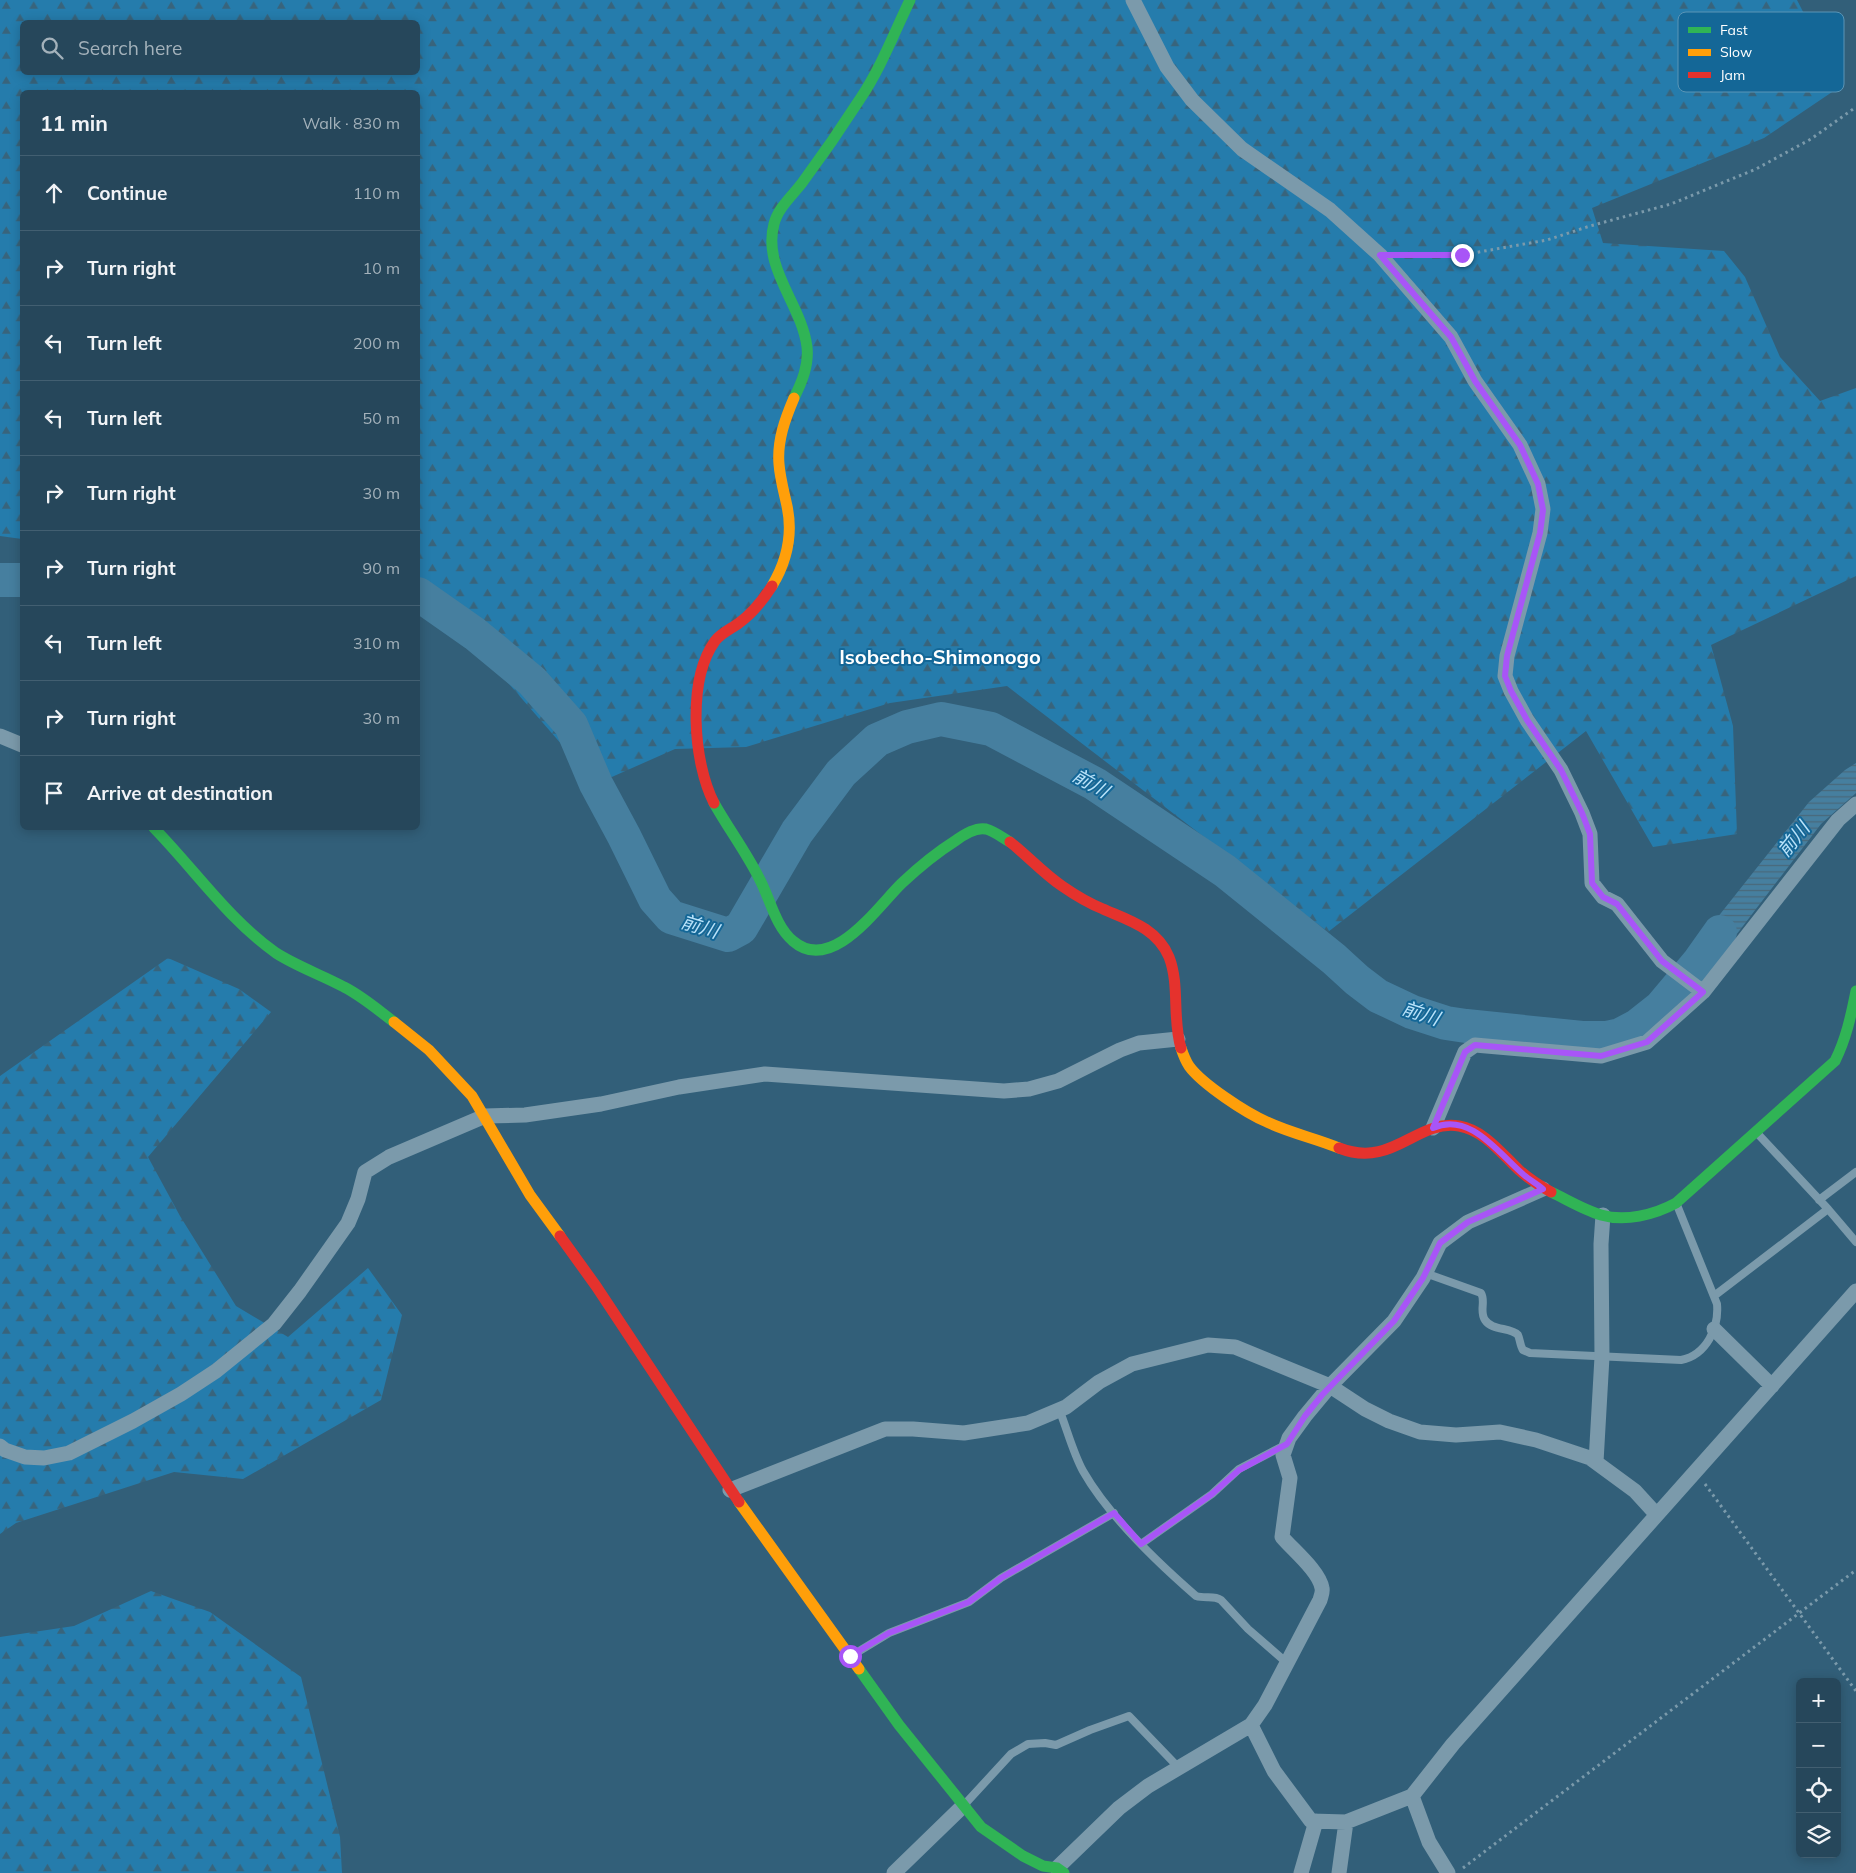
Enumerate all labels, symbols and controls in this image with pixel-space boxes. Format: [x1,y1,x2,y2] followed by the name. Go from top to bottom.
[1678,12,1844,92] legend
[20,20,420,75] search box
[1720,21,1748,39] text: Fast
[38,34,66,62] icon: search
[78,36,182,60] text: Search here
[1720,43,1752,61] text: Slow
[1720,66,1745,84] text: Jam
[40,110,108,136] text: 11 min
[302,113,400,133] text: Walk · 830 m
[40,179,68,207] icon: ahead
[87,181,167,205] text: Continue
[353,183,400,203] text: 110 m
[1451,244,1474,267] route end
[40,254,68,282] icon: right
[87,256,176,280] text: Turn right
[363,258,400,278] text: 10 m
[40,329,68,357] icon: left
[87,331,162,355] text: Turn left
[353,333,400,353] text: 200 m
[40,404,68,432] icon: left
[87,406,162,430] text: Turn left
[363,408,400,428] text: 50 m
[40,479,68,507] icon: right
[87,481,176,505] text: Turn right
[363,483,400,503] text: 30 m
[40,554,68,582] icon: right
[87,556,176,580] text: Turn right
[363,558,400,578] text: 90 m
[40,629,68,657] icon: left
[87,631,162,655] text: Turn left
[353,633,400,653] text: 310 m
[839,644,1041,669] district label: Isobecho-Shimonogo
[40,704,68,732] icon: right
[87,706,176,730] text: Turn right
[363,708,400,728] text: 30 m
[1069,763,1115,804] water label: 前川
[40,779,68,807] icon: arrive
[87,781,273,805] text: Arrive at destination
[1772,815,1816,861] water label: 前川
[678,909,724,944] water label: 前川
[1399,996,1445,1031] water label: 前川
[839,1645,862,1668] route start
[1796,1678,1841,1858] map controls
[1796,1678,1841,1723] button: +
[1796,1723,1841,1768] button: −
[1796,1768,1841,1813] button: locate
[1796,1813,1841,1858] button: layers

